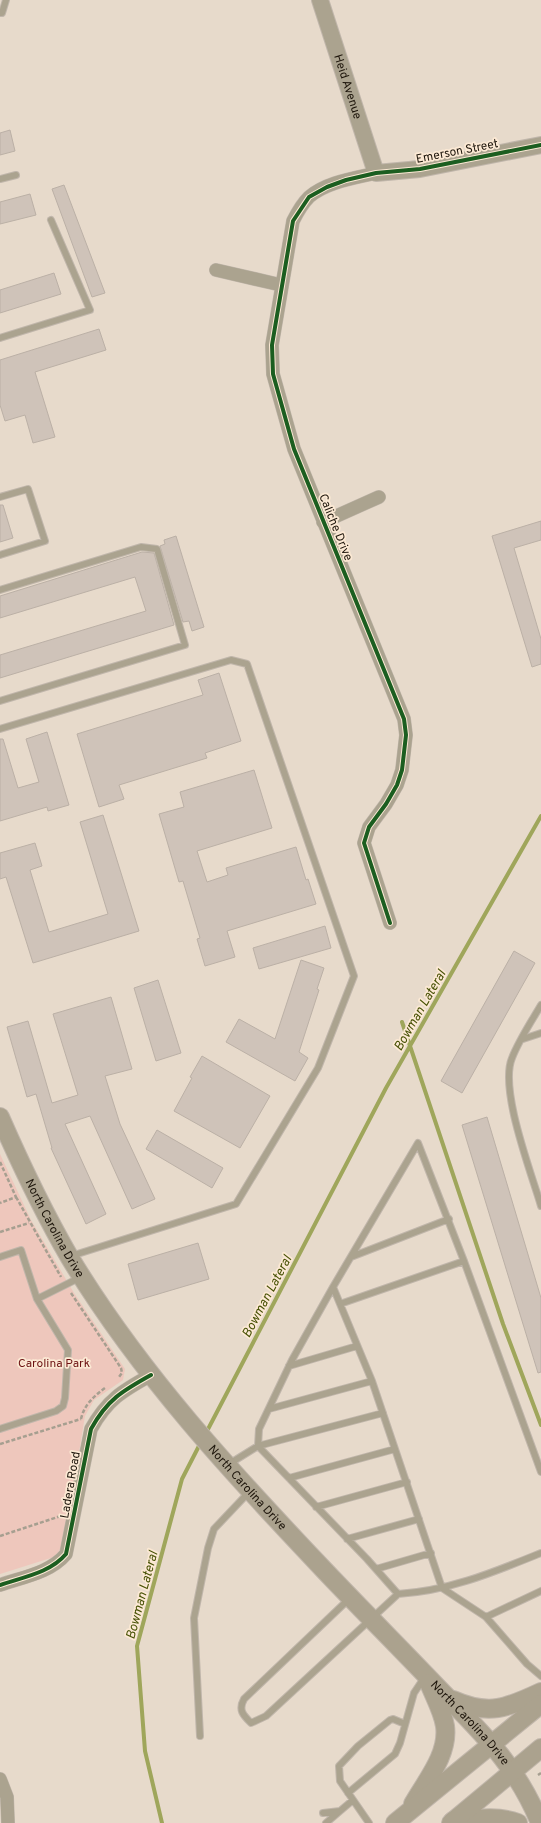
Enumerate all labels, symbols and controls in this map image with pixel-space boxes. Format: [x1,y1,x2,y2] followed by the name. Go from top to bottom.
[329,52,365,121] street label: Heid Avenue
[415,136,500,168] street label: Emerson Street
[314,491,356,563] street label: Caliche Drive
[391,967,451,1054] water label: Bowman Lateral
[21,1177,87,1281] street label: North Carolina Drive
[239,1253,296,1341] water label: Bowman Lateral
[18,1356,90,1372] park label: Carolina Park
[204,1442,290,1534] street label: North Carolina Drive
[57,1450,85,1520] street label: Ladera Road
[123,1549,163,1641] water label: Bowman Lateral
[426,1678,512,1769] street label: North Carolina Drive

